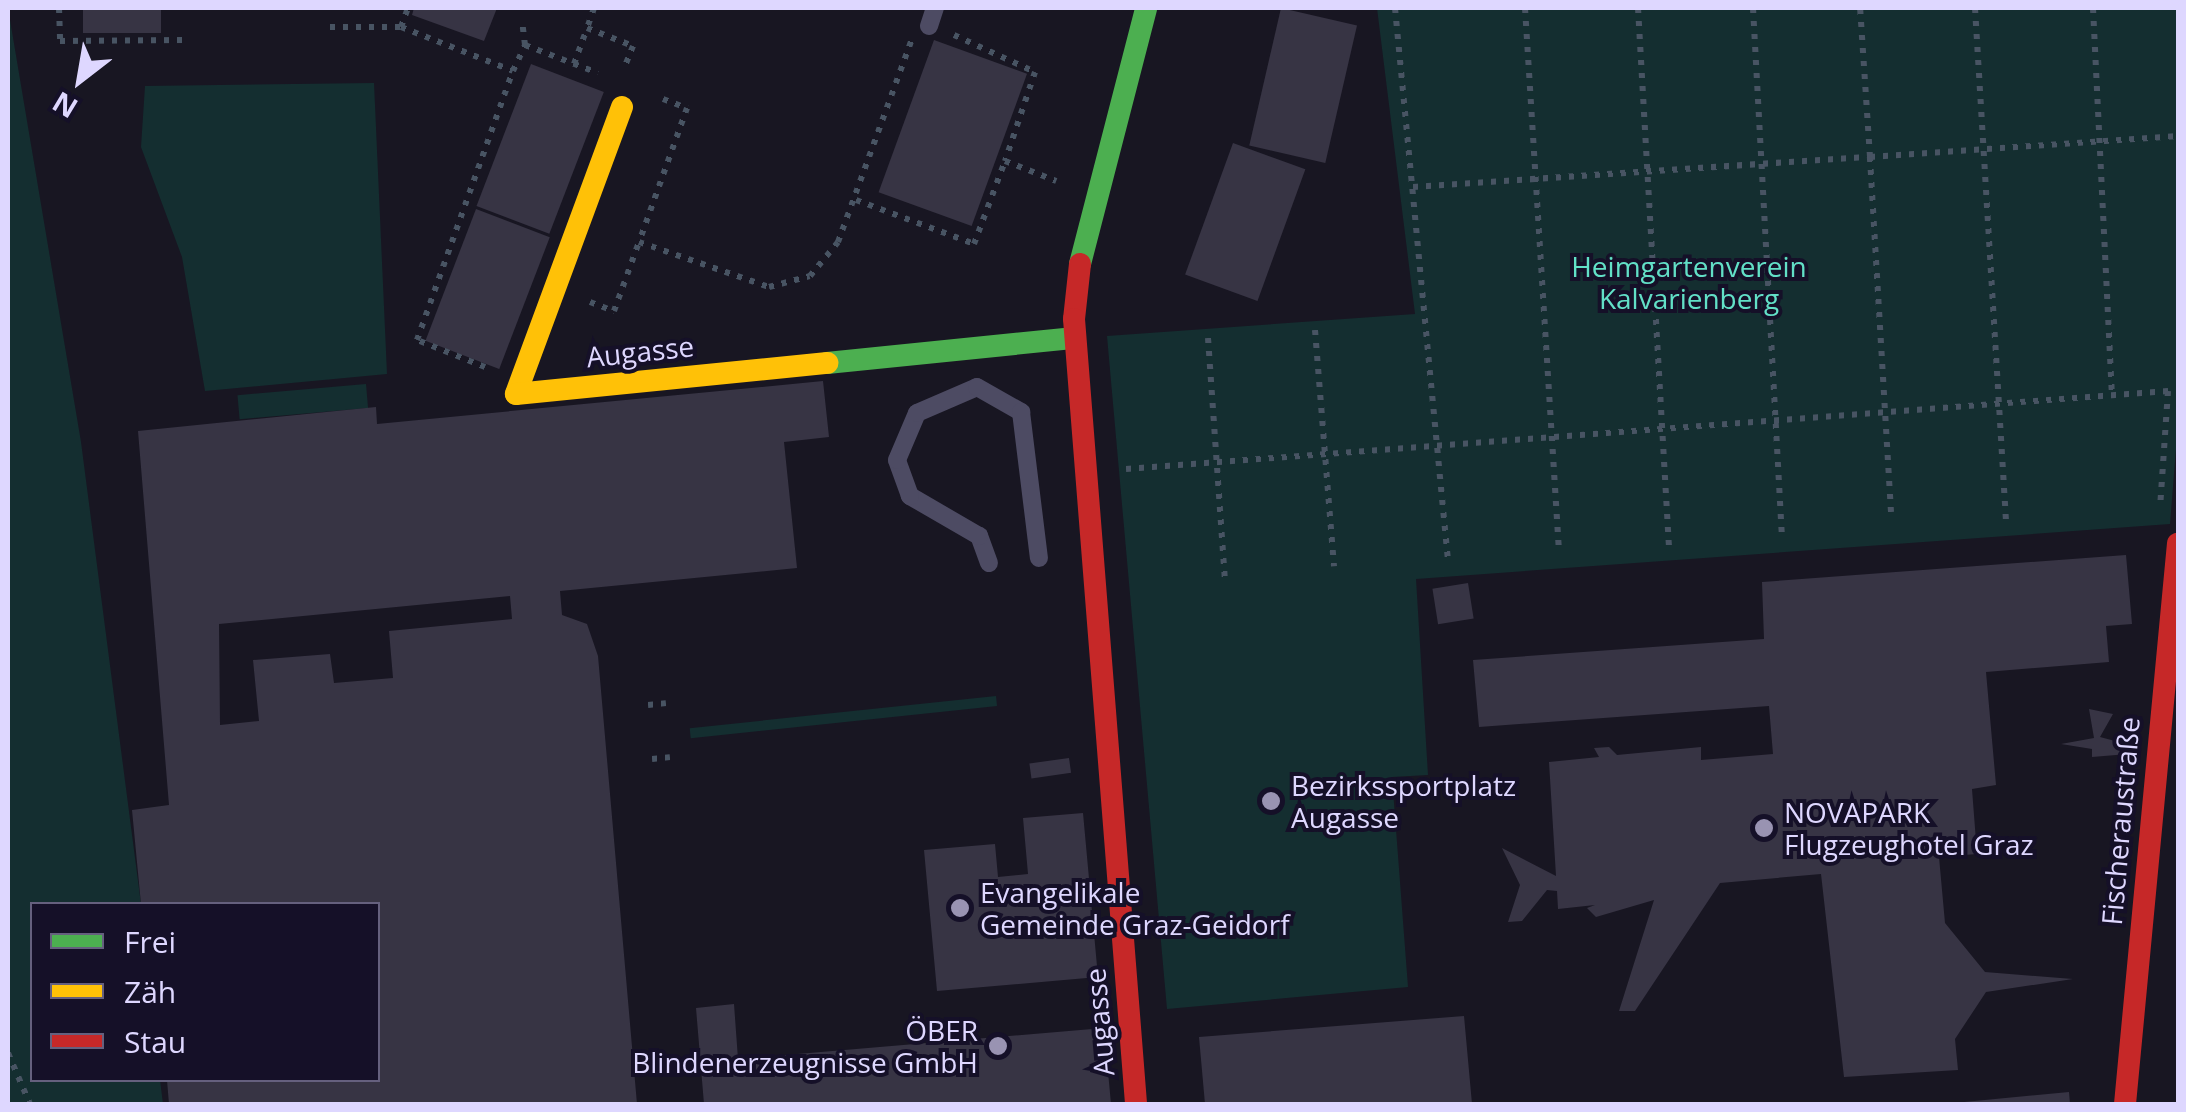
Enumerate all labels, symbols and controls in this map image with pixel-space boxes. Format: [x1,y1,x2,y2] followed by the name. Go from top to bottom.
[30,30,130,130] north arrow
[45,84,84,128] text: N
[1571,249,1807,315] park label: Heimgartenverein Kalvarienberg
[585,329,695,373] street label: Augasse
[2094,716,2146,926] street label: Fischeraustraße
[1291,768,1516,834] place label: Bezirkssportplatz Augasse
[1260,790,1282,812] marker: Bezirkssportplatz Augasse
[1784,795,2034,861] place label: NOVAPARK Flugzeughotel Graz
[1753,817,1775,839] marker: NOVAPARK Flugzeughotel Graz
[980,875,1290,941] place label: Evangelikale Gemeinde Graz-Geidorf
[949,897,971,919] marker: Evangelikale Gemeinde Graz-Geidorf
[30,902,380,1082] legend
[124,921,176,962] text: Frei
[1078,967,1120,1077] street label: Augasse
[124,971,176,1012] text: Zäh
[632,1013,978,1079] place label: ÖBER Blindenerzeugnisse GmbH
[124,1021,186,1062] text: Stau
[987,1035,1009,1057] marker: ÖBER Blindenerzeugnisse GmbH

